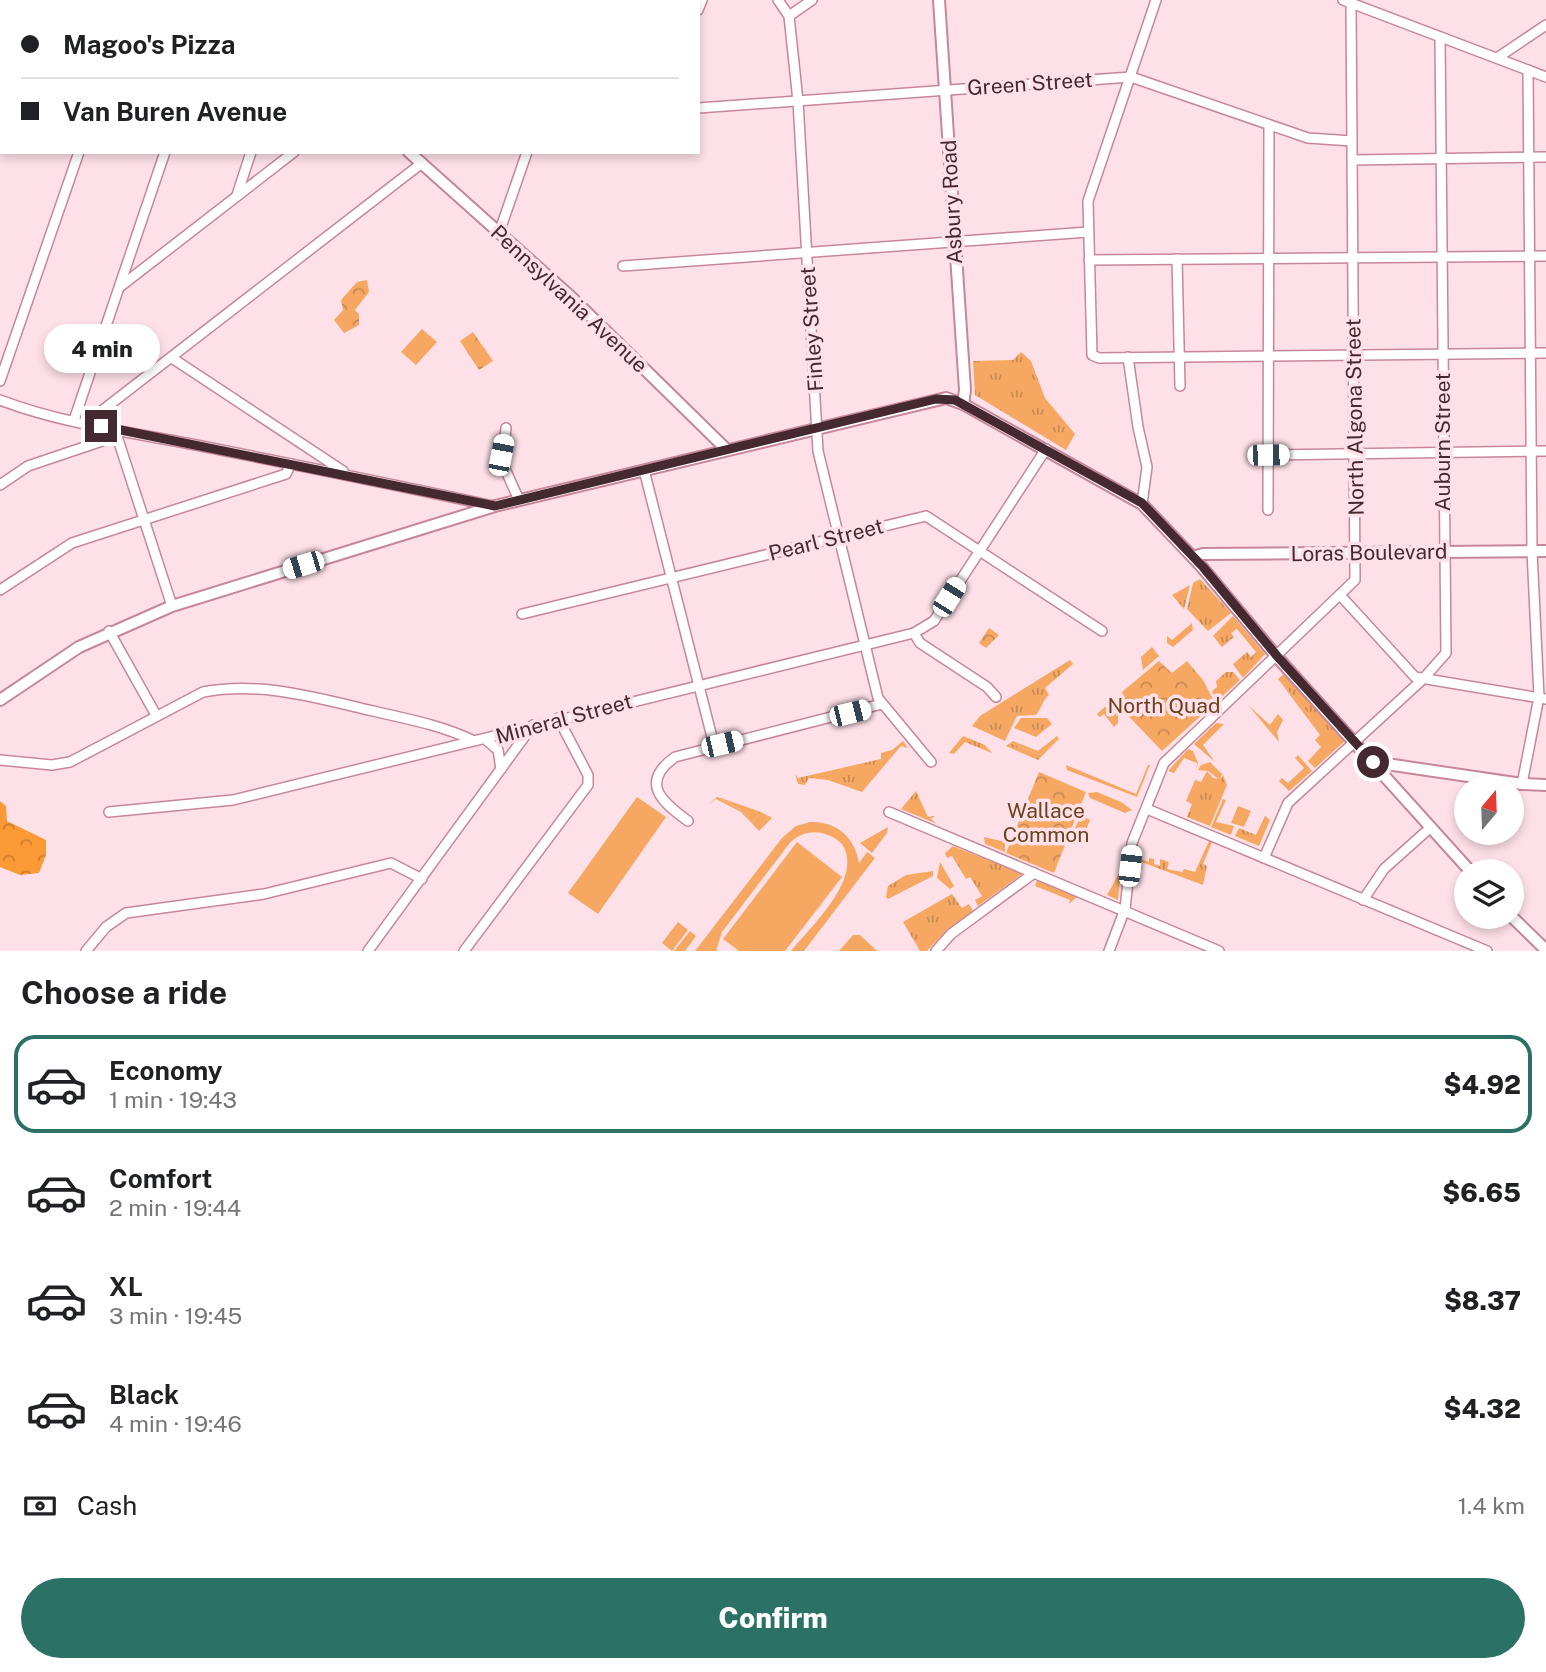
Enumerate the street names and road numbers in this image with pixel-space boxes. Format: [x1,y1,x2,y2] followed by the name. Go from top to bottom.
[966,67,1094,100] street label: Green Street
[936,139,967,265] street label: Asbury Road
[486,220,653,378] street label: Pennsylvania Avenue
[795,266,828,392] street label: Finley Street
[1340,318,1369,516] street label: North Algona Street
[1430,373,1455,511] street label: Auburn Street
[766,513,886,566] street label: Pearl Street
[1290,539,1448,566] street label: Loras Boulevard
[493,688,635,749] street label: Mineral Street

